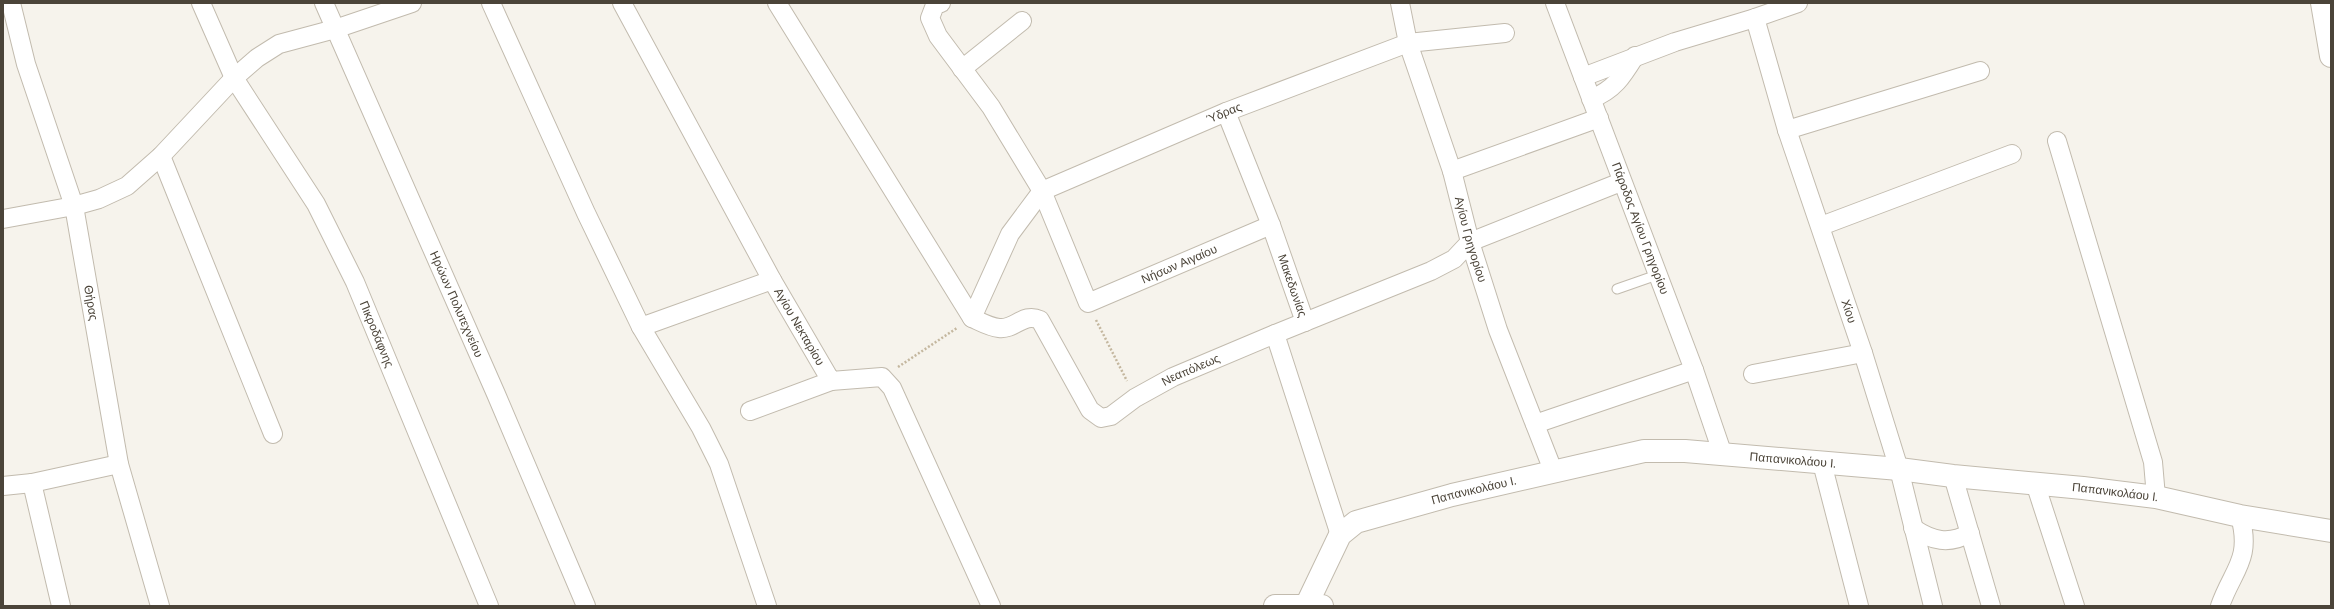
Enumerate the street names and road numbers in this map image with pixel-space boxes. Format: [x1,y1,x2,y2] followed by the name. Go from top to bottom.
[1204,99,1244,127] street label: Ύδρας
[1609,160,1673,296] street label: Πάροδος Αγίου Γρηγορίου
[1452,195,1490,284] street label: Αγίου Γρηγορίου
[1139,241,1219,286] street label: Νήσων Αιγαίου
[427,248,487,359] street label: Ηρώων Πολυτεχνείου
[1275,252,1311,319] street label: Μακεδωνίας
[81,284,102,322] street label: Θήρας
[771,285,828,368] street label: Αγίου Νεκταρίου
[1838,297,1860,325] street label: Χίου
[357,298,398,370] street label: Πικροδάφνης
[1159,350,1222,389] street label: Νεαπόλεως
[1749,448,1837,471] street label: Παπανικολάου Ι.
[1429,473,1517,507] street label: Παπανικολάου Ι.
[2072,479,2160,504] street label: Παπανικολάου Ι.

